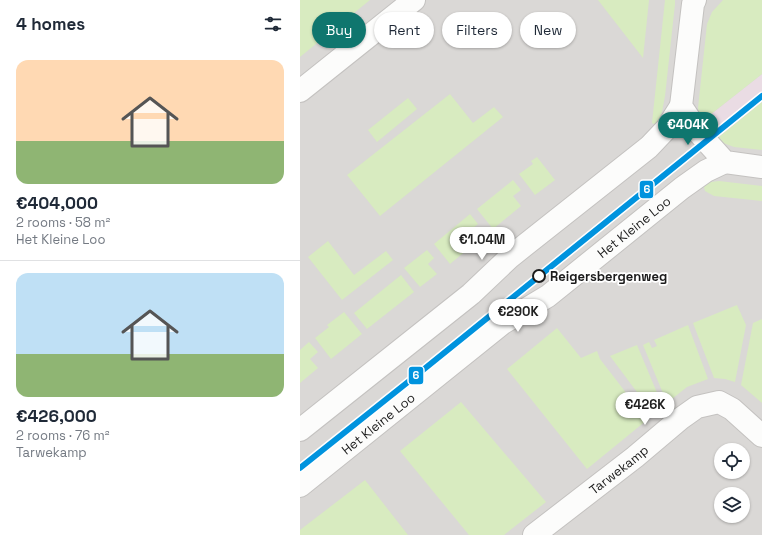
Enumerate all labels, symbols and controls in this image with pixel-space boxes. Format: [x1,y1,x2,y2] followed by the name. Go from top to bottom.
[312,12,366,48] chip: Buy
[374,12,434,48] chip: Rent
[442,12,512,48] chip: Filters
[520,12,576,48] chip: New
[16,13,85,35] text: 4 homes
[262,13,284,35] icon: filters
[114,86,186,158] icon: home
[660,112,716,146] pin: €404K
[667,116,709,133] text: €404K
[639,180,654,199] line badge: 6
[644,182,651,196] text: 6
[16,192,98,214] text: €404,000
[594,192,674,262] street label: Het Kleine Loo
[16,214,110,231] text: 2 rooms · 58 m²
[449,227,515,261] pin: €1.04M
[16,231,105,248] text: Het Kleine Loo
[459,231,505,248] text: €1.04M
[550,268,667,285] place label: Reigersbergenweg
[532,269,546,283] marker: Reigersbergenweg
[114,299,186,371] icon: home
[490,299,546,333] pin: €290K
[497,303,539,320] text: €290K
[408,366,424,385] line badge: 6
[413,368,420,382] text: 6
[338,389,418,458] street label: Het Kleine Loo
[617,392,673,426] pin: €426K
[625,396,665,413] text: €426K
[16,405,97,427] text: €426,000
[16,427,110,444] text: 2 rooms · 76 m²
[585,441,652,498] street label: Tarwekamp
[714,443,750,523] map controls
[714,443,750,479] button: locate
[16,444,87,461] text: Tarwekamp
[714,487,750,523] button: layers

